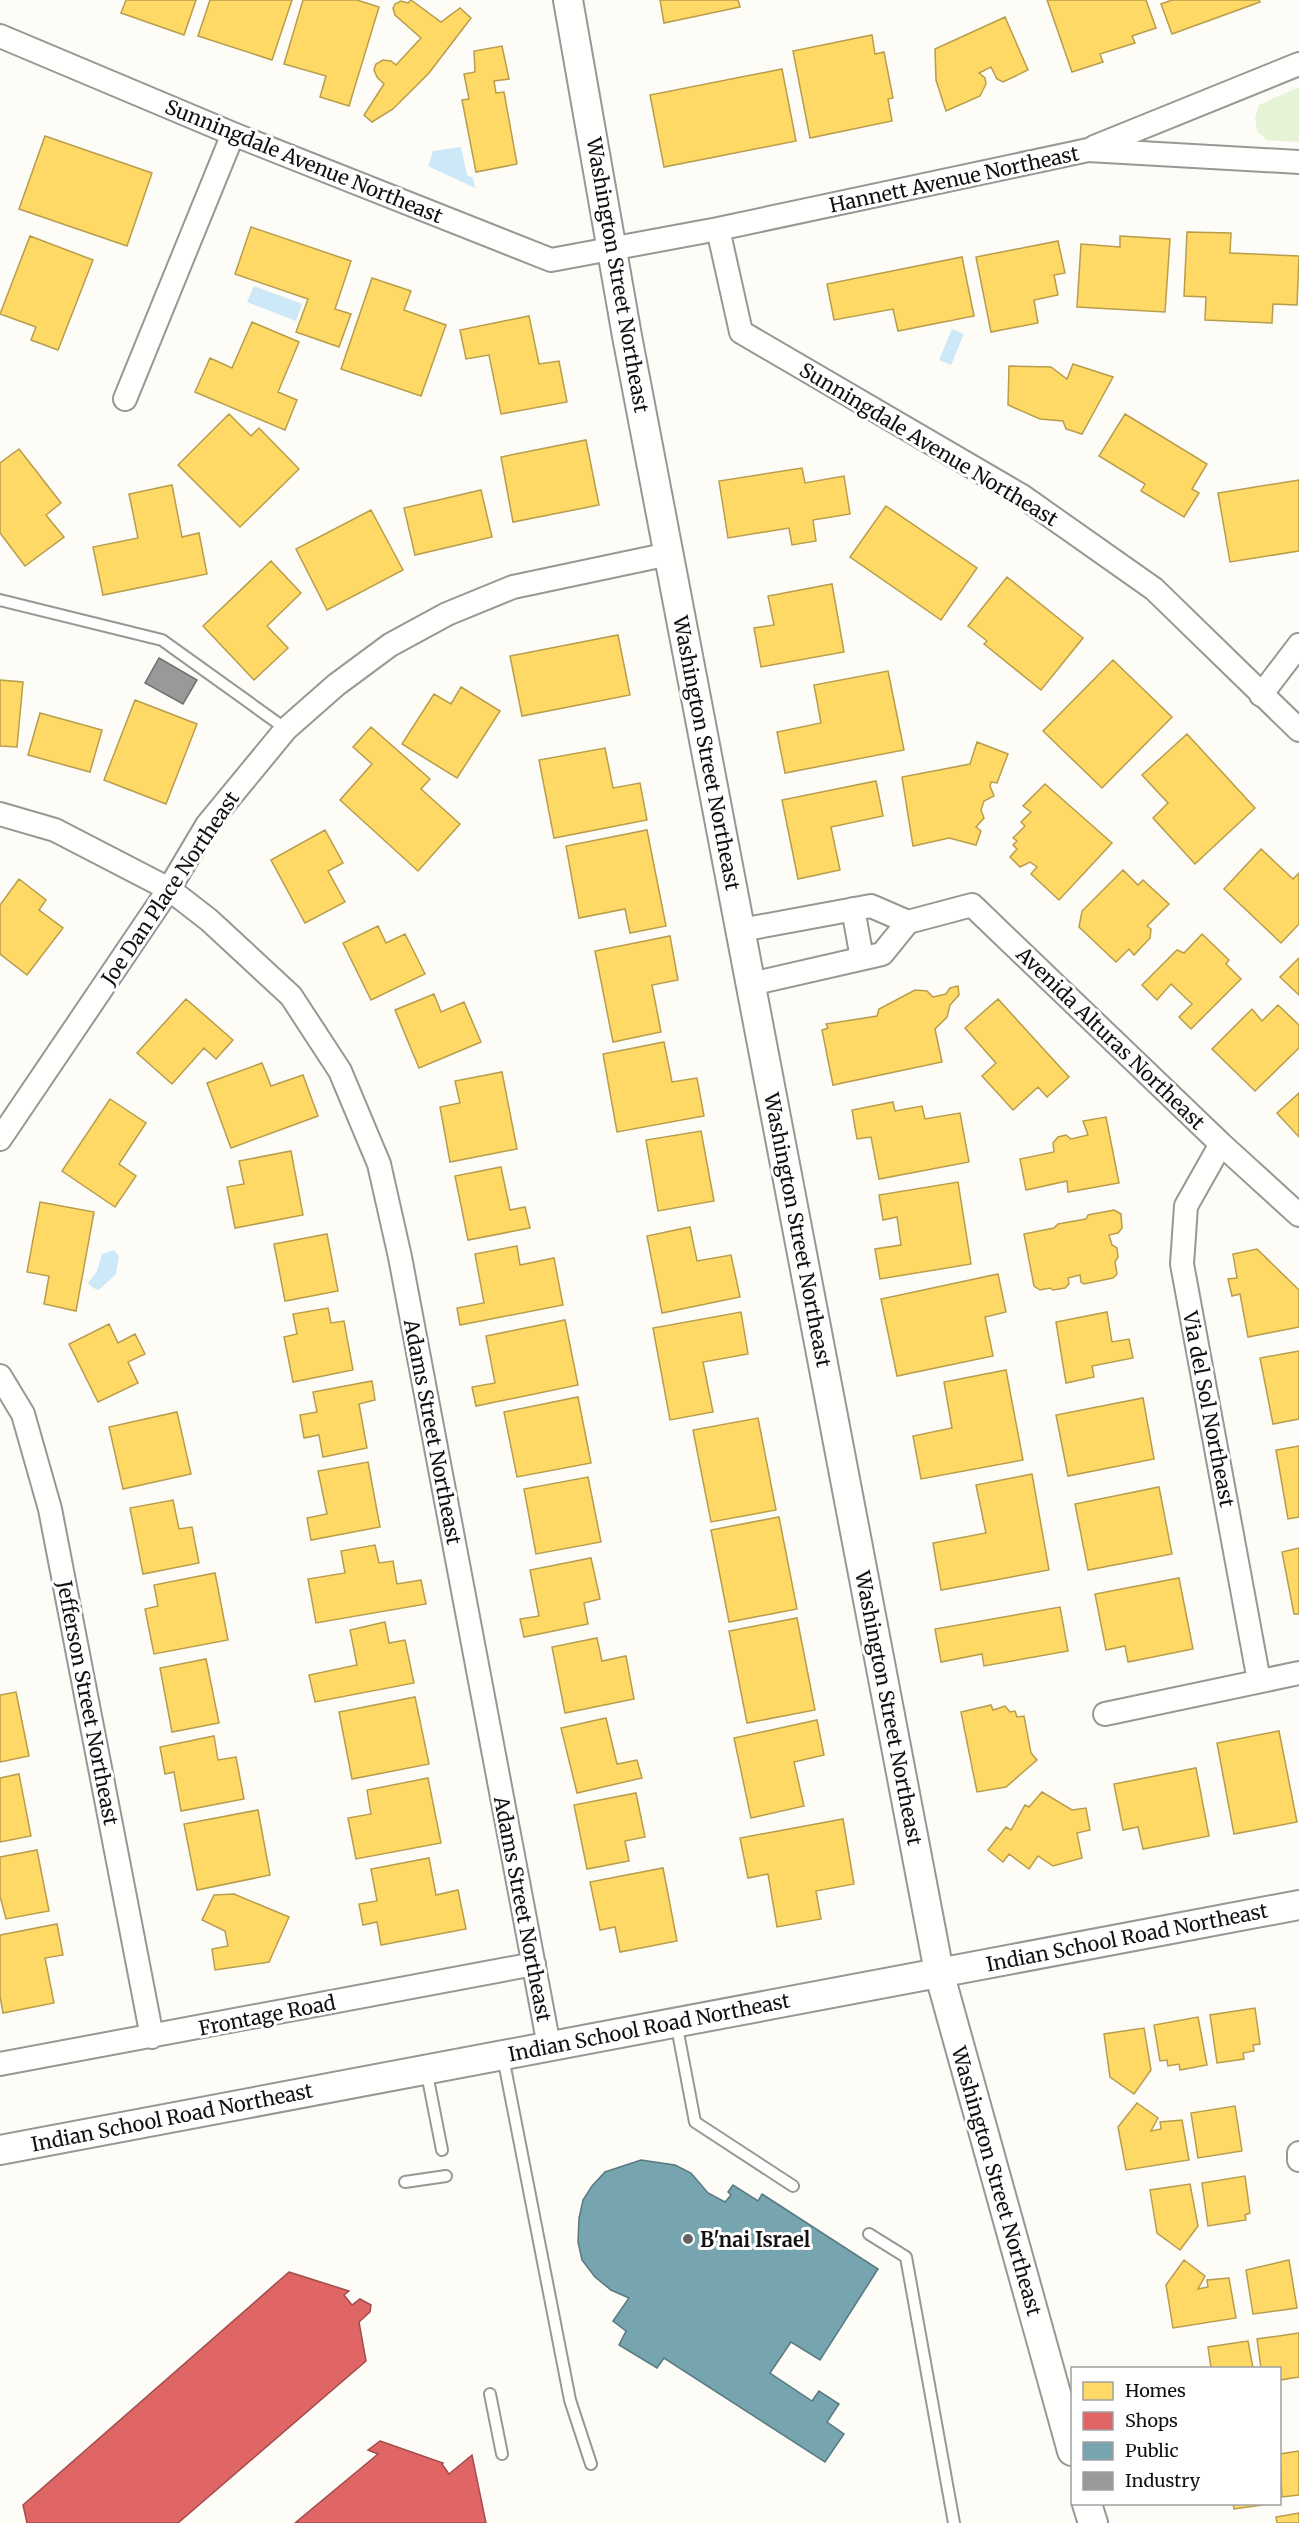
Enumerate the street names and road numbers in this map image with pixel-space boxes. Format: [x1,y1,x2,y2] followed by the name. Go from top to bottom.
[162,94,447,228] street label: Sunningdale Avenue Northeast
[581,134,655,415] street label: Washington Street Northeast
[827,140,1081,218] street label: Hannett Avenue Northeast
[795,357,1063,531] street label: Sunningdale Avenue Northeast
[668,613,746,893] street label: Washington Street Northeast
[95,786,244,990] street label: Joe Dan Place Northeast
[1011,941,1210,1135] street label: Avenida Alturas Northeast
[759,1090,837,1370] street label: Washington Street Northeast
[1178,1308,1240,1509] street label: Via del Sol Northeast
[399,1316,467,1547] street label: Adams Street Northeast
[850,1568,928,1848] street label: Washington Street Northeast
[52,1578,124,1828] street label: Jefferson Street Northeast
[489,1793,557,2024] street label: Adams Street Northeast
[984,1897,1270,1977] street label: Indian School Road Northeast
[506,1987,792,2067] street label: Indian School Road Northeast
[196,1989,338,2041] street label: Frontage Road
[946,2042,1048,2319] street label: Washington Street Northeast
[29,2077,315,2157] street label: Indian School Road Northeast

